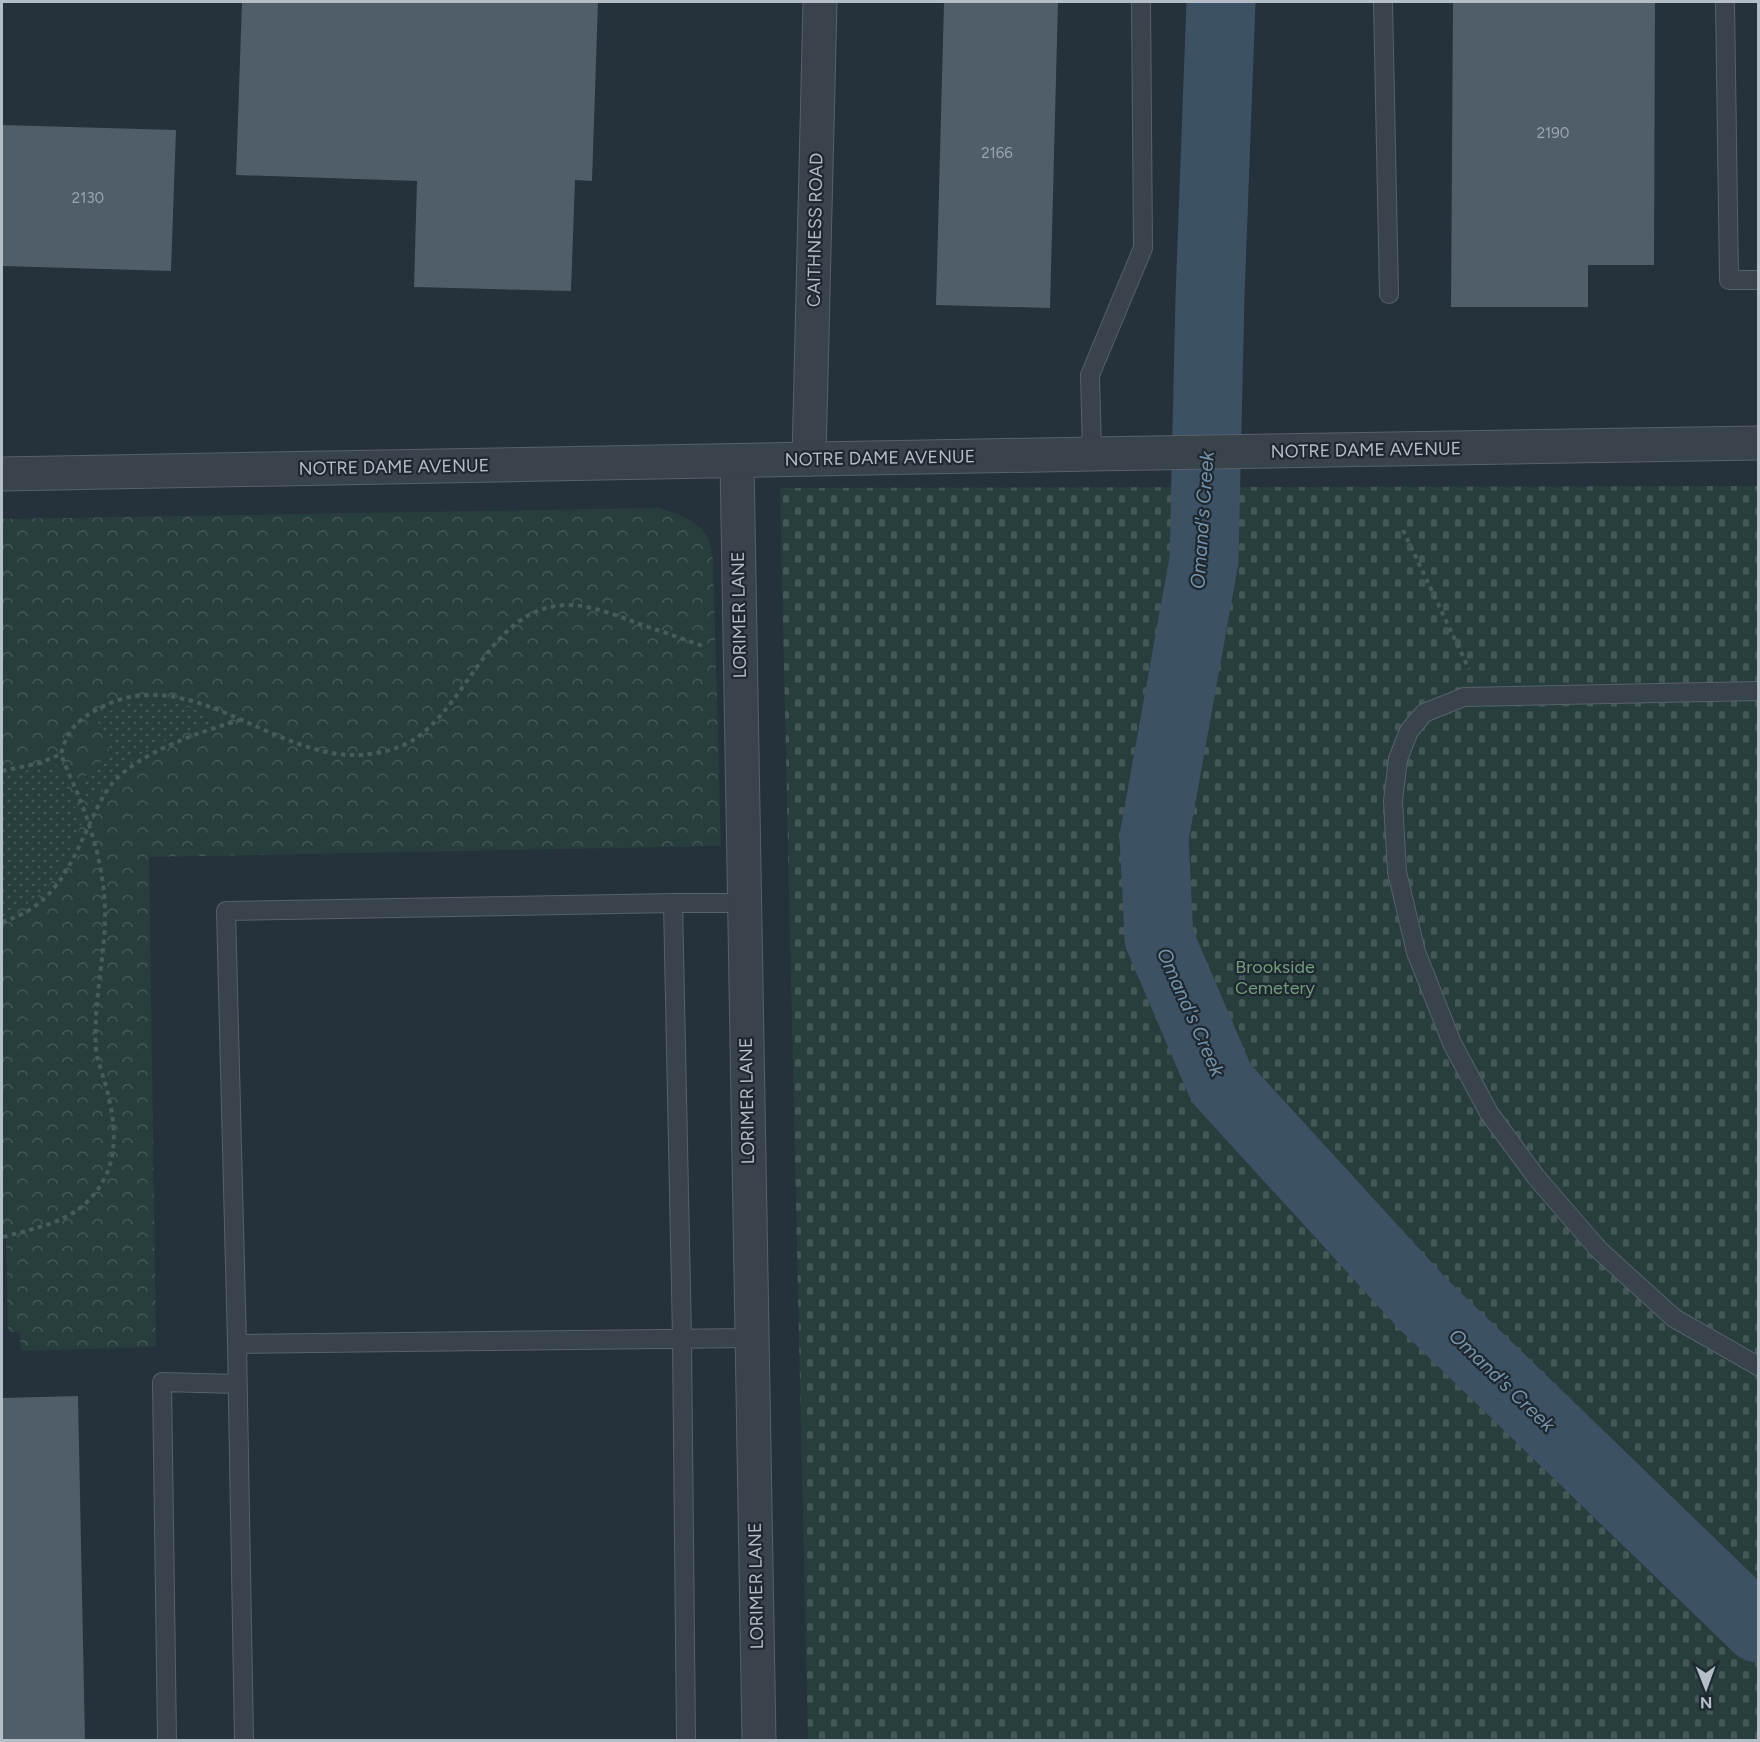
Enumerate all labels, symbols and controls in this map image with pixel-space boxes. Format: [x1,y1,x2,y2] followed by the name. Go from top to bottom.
[1537,124,1569,142] house number: 2190
[981,144,1013,162] house number: 2166
[803,153,827,307] street label: CAITHNESS ROAD
[72,189,104,207] house number: 2130
[1270,437,1462,463] street label: NOTRE DAME AVENUE
[784,445,976,471] street label: NOTRE DAME AVENUE
[1185,449,1219,590] water label: Omand's Creek
[298,454,490,480] street label: NOTRE DAME AVENUE
[727,551,751,679] street label: LORIMER LANE
[1152,944,1231,1081] water label: Omand's Creek
[1235,956,1316,999] park label: Brookside Cemetery
[735,1037,759,1165] street label: LORIMER LANE
[1444,1323,1561,1438] water label: Omand's Creek
[744,1522,768,1650] street label: LORIMER LANE
[1676,1658,1736,1718] north arrow
[1700,1693,1713,1712] text: N

